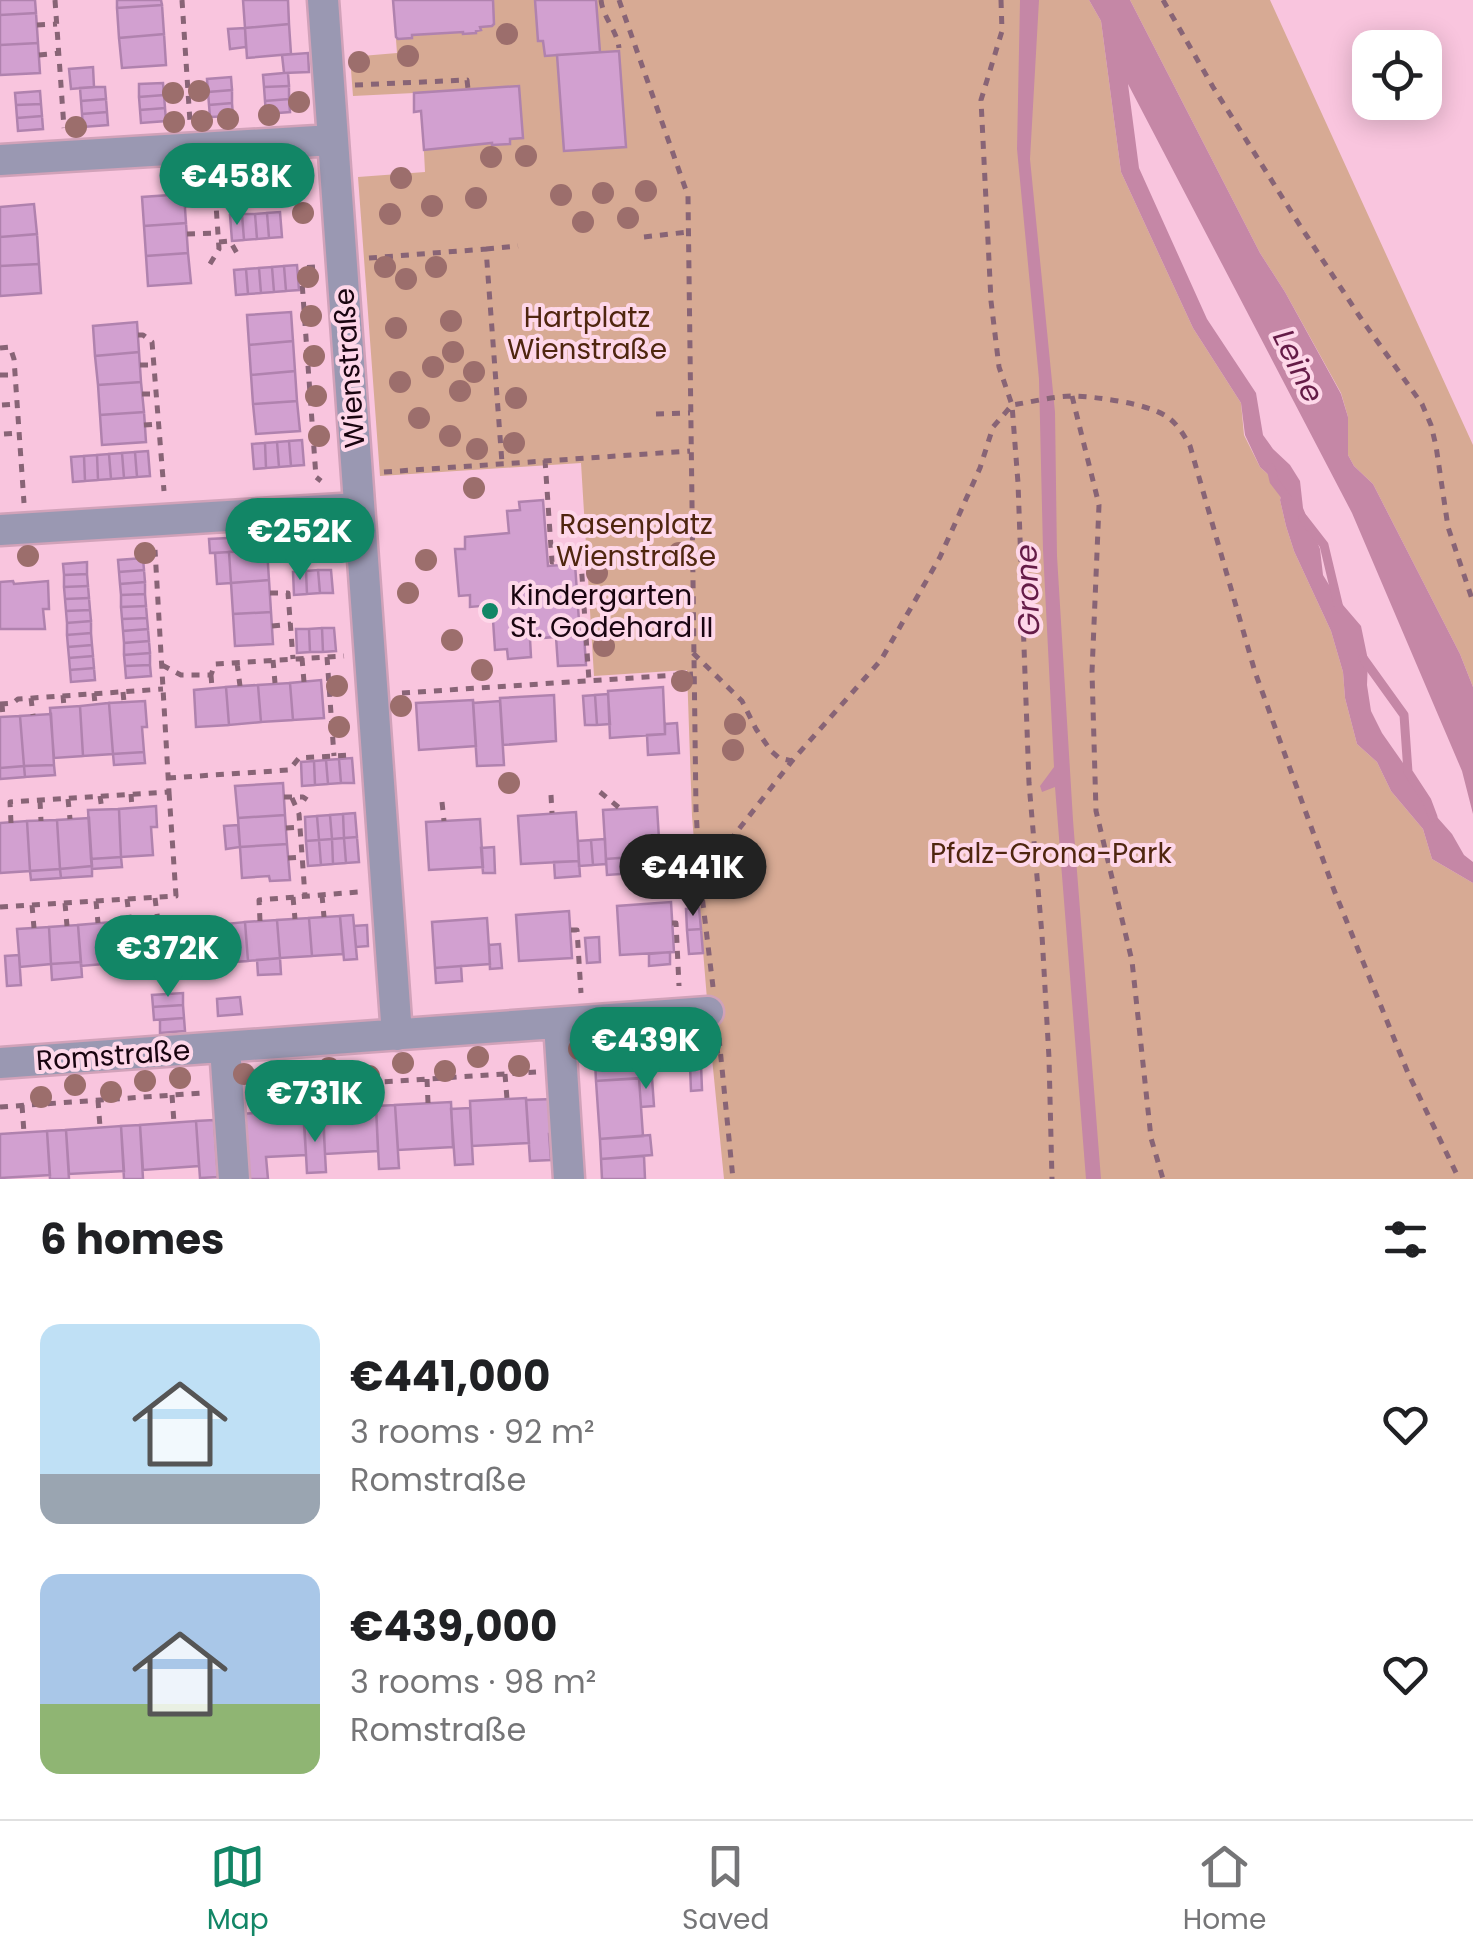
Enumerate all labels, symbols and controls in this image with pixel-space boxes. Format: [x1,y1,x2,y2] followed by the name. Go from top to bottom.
[1352,30,1442,120] map controls
[1352,30,1442,120] button: locate
[167,143,307,228] pin: €458K
[182,153,292,198] text: €458K
[324,287,375,449] street label: Wienstraße
[507,298,667,369] park label: Hartplatz Wienstraße
[1262,322,1335,410] water label: Leine
[230,498,370,583] pin: €252K
[556,505,716,576] park label: Rasenplatz Wienstraße
[247,508,353,553] text: €252K
[1004,544,1051,637] water label: Grone
[510,576,713,647] place label: Kindergarten St. Godehard II
[479,600,501,622] marker: Kindergarten St. Godehard II
[623,834,763,919] pin: €441K
[930,834,1172,873] park label: Pfalz-Grona-Park
[641,844,745,889] text: €441K
[98,915,238,1000] pin: €372K
[117,925,219,970] text: €372K
[576,1007,716,1092] pin: €439K
[592,1017,700,1062] text: €439K
[35,1031,191,1080] street label: Romstraße
[245,1060,385,1145] pin: €731K
[267,1070,363,1115] text: €731K
[40,1210,225,1269] text: 6 homes
[1378,1212,1433,1267] icon: filters
[350,1347,550,1406] text: €441,000
[120,1364,240,1484] icon: home
[1378,1397,1433,1452] icon: heart
[350,1409,594,1454] text: 3 rooms · 92 m²
[350,1457,526,1502] text: Romstraße
[350,1597,557,1656] text: €439,000
[120,1614,240,1734] icon: home
[1378,1647,1433,1702] icon: heart
[350,1659,596,1704] text: 3 rooms · 98 m²
[350,1707,526,1752] text: Romstraße
[207,1839,269,1941] tab: Map
[682,1839,769,1941] tab: Saved
[1183,1839,1266,1941] tab: Home

